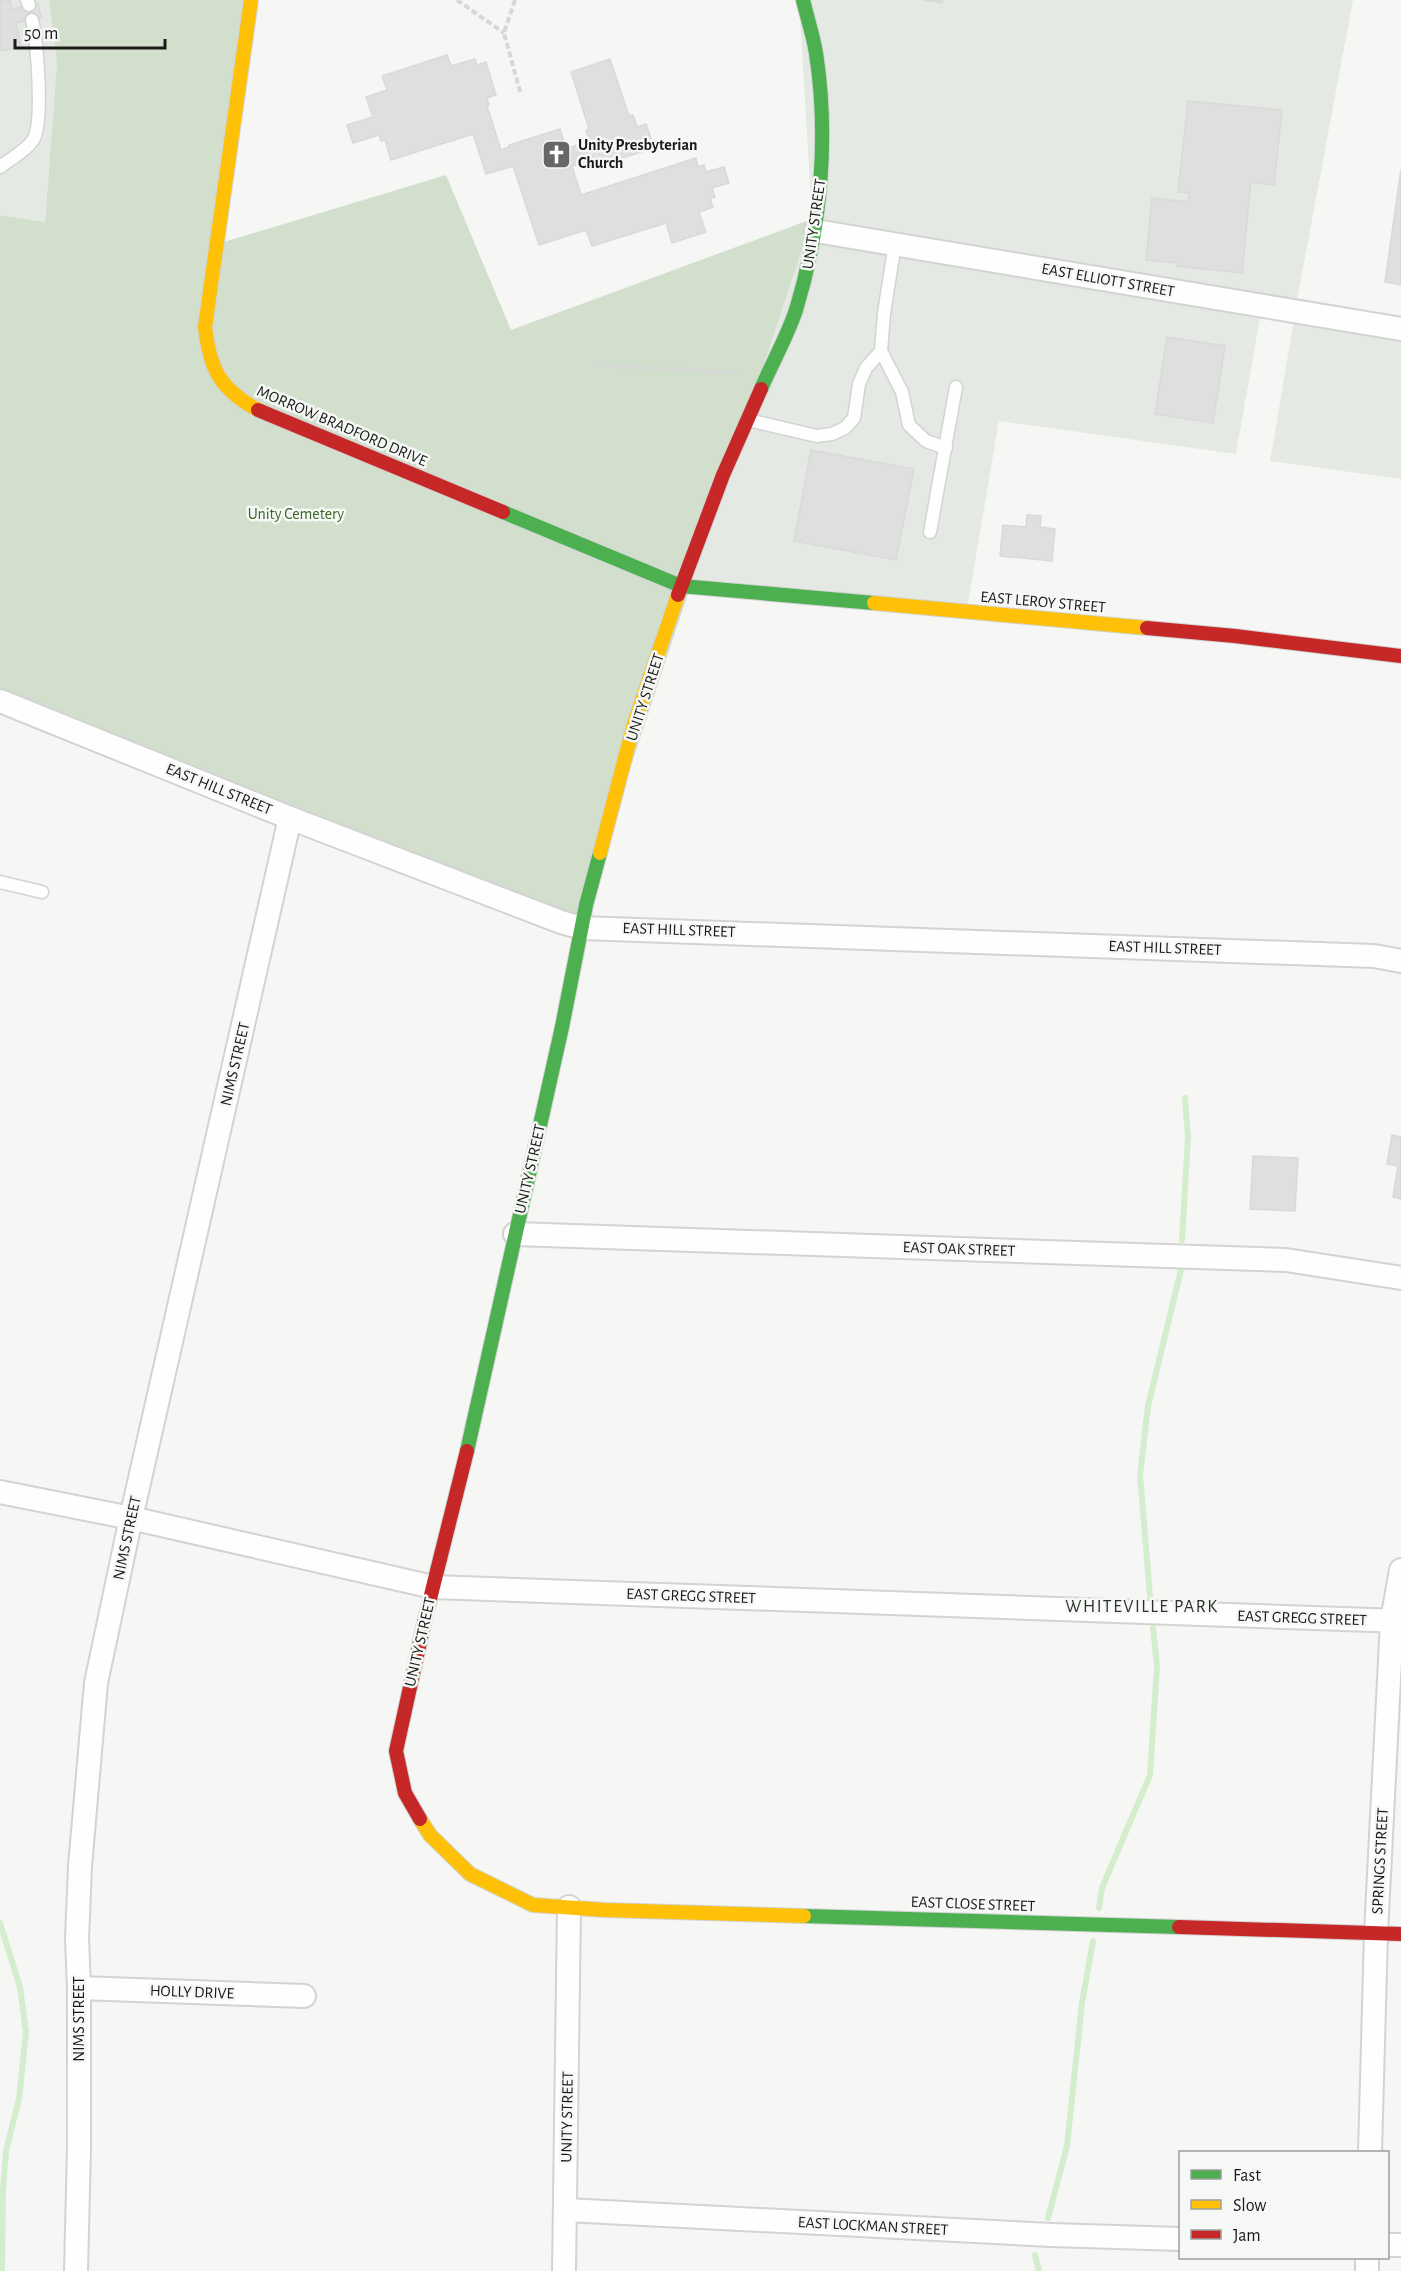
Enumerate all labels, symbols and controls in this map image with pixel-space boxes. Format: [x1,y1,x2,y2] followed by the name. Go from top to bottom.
[15,12,165,50] scale bar
[24,25,58,43] text: 50 m
[578,137,698,171] place label: Unity Presbyterian Church
[541,138,573,170] church icon: Unity Presbyterian Church
[800,178,828,270] street label: UNITY STREET
[1040,260,1176,300] street label: EAST ELLIOTT STREET
[255,383,430,469] street label: MORROW BRADFORD DRIVE
[248,506,344,523] park label: Unity Cemetery
[980,589,1107,615] street label: EAST LEROY STREET
[623,651,667,743] street label: UNITY STREET
[164,760,275,818] street label: EAST HILL STREET
[622,920,736,940] street label: EAST HILL STREET
[1108,938,1222,958] street label: EAST HILL STREET
[218,1020,252,1107] street label: NIMS STREET
[512,1123,548,1215] street label: UNITY STREET
[902,1239,1016,1259] street label: EAST OAK STREET
[110,1494,144,1581] street label: NIMS STREET
[626,1586,756,1606] street label: EAST GREGG STREET
[402,1596,438,1688] street label: UNITY STREET
[1065,1598,1219,1616] district label: WHITEVILLE PARK
[1237,1608,1367,1628] street label: EAST GREGG STREET
[1369,1807,1391,1915] street label: SPRINGS STREET
[911,1894,1036,1914] street label: EAST CLOSE STREET
[71,1976,87,2062] street label: NIMS STREET
[150,1983,235,2001] street label: HOLLY DRIVE
[558,2071,576,2163] street label: UNITY STREET
[1179,2151,1389,2259] legend
[1233,2167,1261,2185] text: Fast
[1233,2197,1266,2215] text: Slow
[797,2214,949,2238] street label: EAST LOCKMAN STREET
[1233,2227,1261,2245] text: Jam

